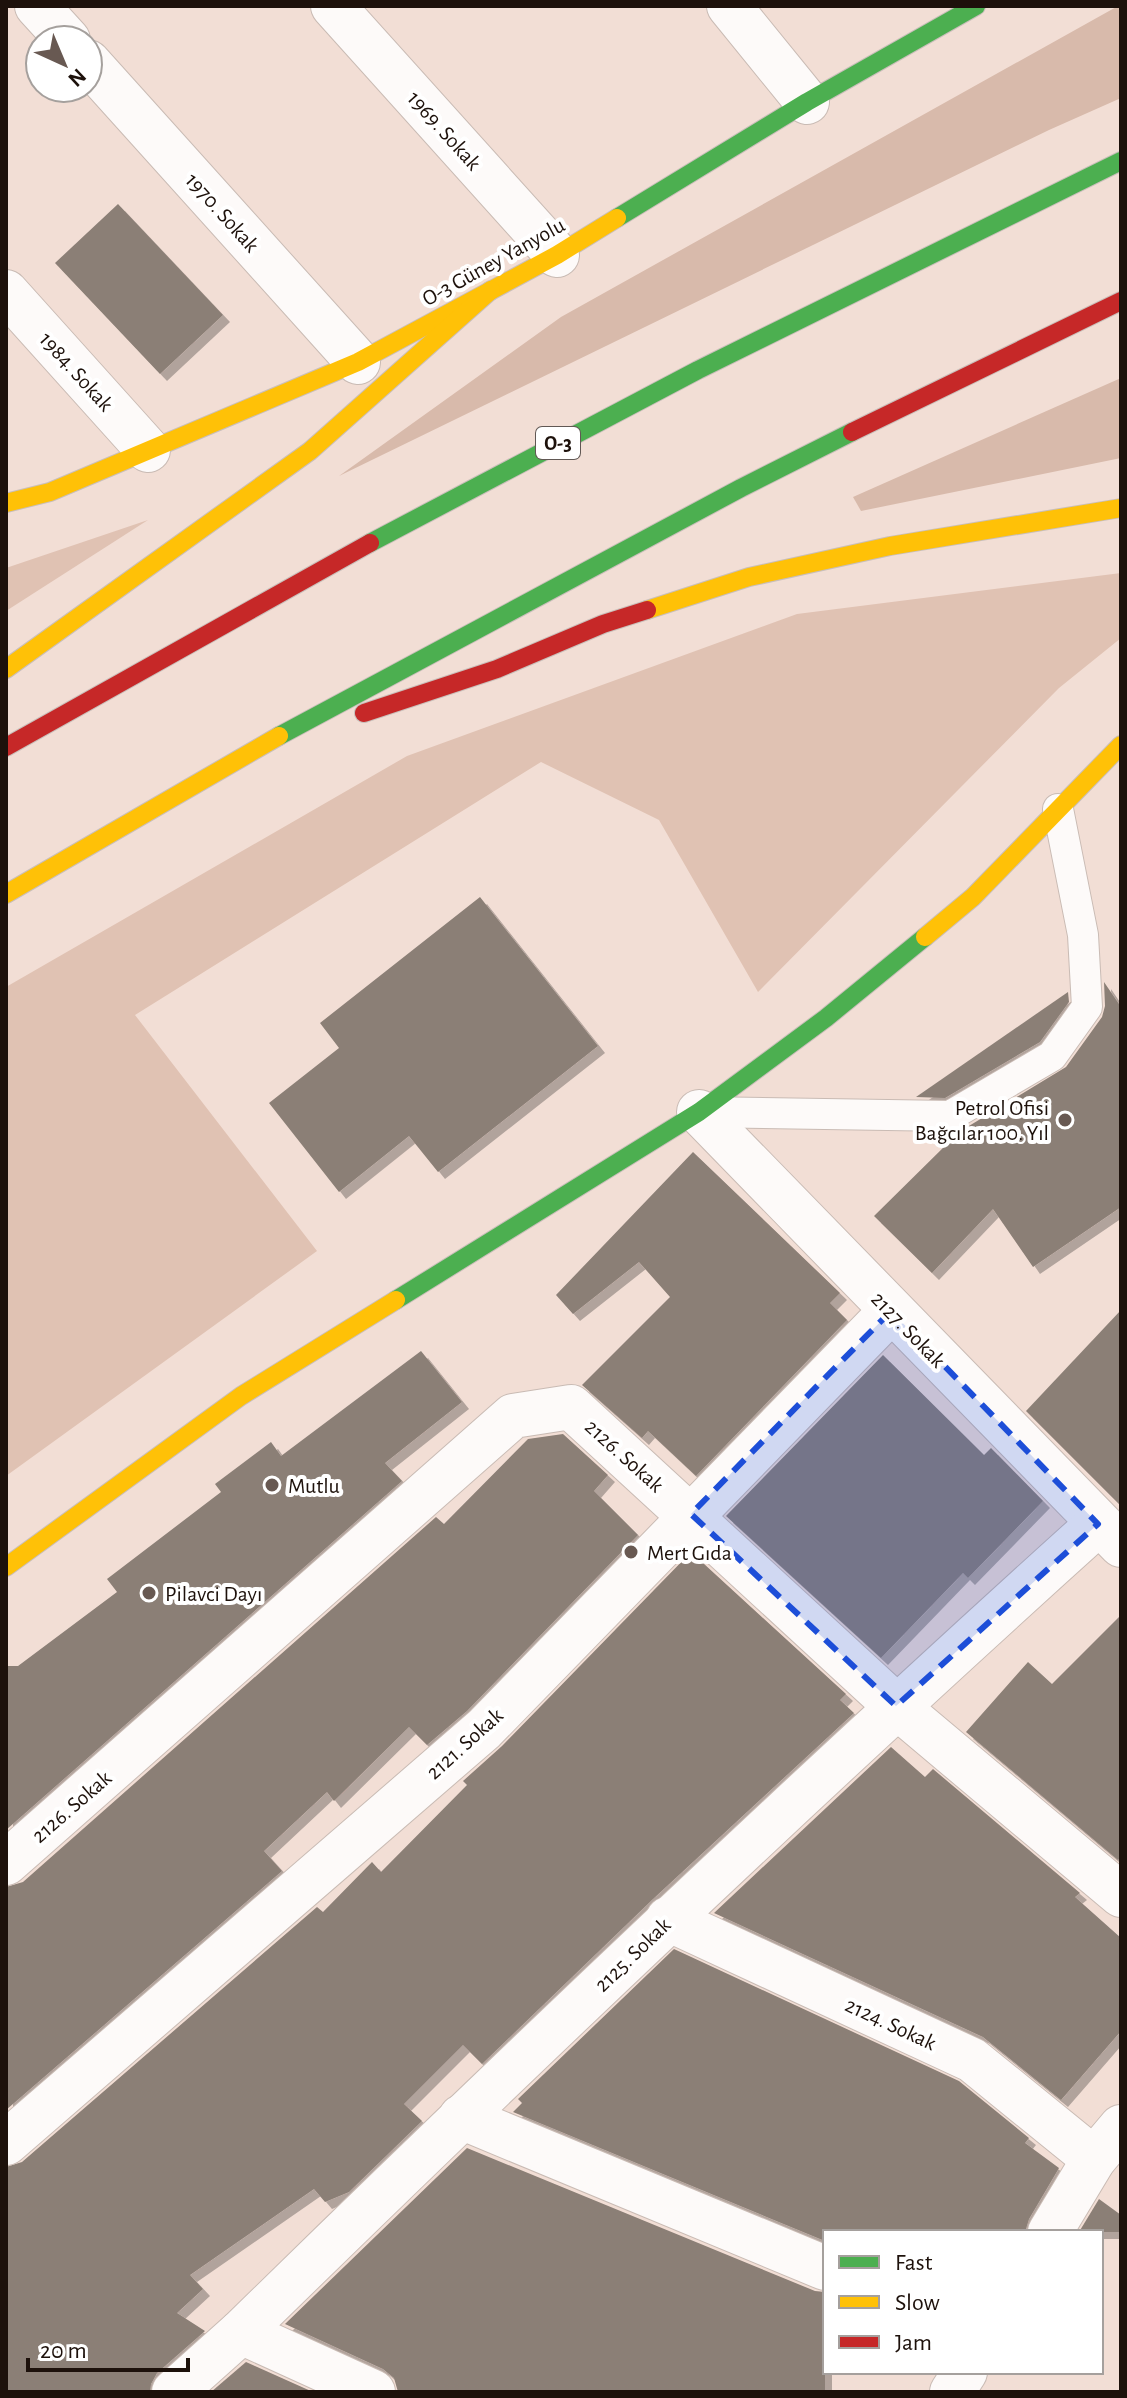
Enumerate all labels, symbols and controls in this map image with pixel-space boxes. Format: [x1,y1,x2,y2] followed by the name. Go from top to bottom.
[24,24,104,104] north arrow
[64,64,90,91] text: N
[403,87,485,174] street label: 1969. Sokak
[181,169,263,256] street label: 1970. Sokak
[418,214,568,310] street label: O-3 Güney Yanyolu
[35,328,117,415] street label: 1984. Sokak
[536,427,580,459] road number: O-3
[915,1097,1049,1144] place label: Petrol Ofisi Bağcılar 100. Yıl
[1056,1111,1074,1129] marker: Petrol Ofisi Bağcılar 100. Yıl
[867,1288,950,1372] street label: 2127. Sokak
[581,1415,668,1496] street label: 2126. Sokak
[288,1475,340,1497] place label: Mutlu
[263,1476,281,1494] marker: Mutlu
[647,1542,732,1564] place label: Mert Gıda
[622,1543,640,1561] marker: Mert Gıda
[165,1583,262,1605] place label: Pilavci Dayı
[140,1584,158,1602] marker: Pilavci Dayı
[422,1704,507,1783] street label: 2121. Sokak
[28,1767,116,1847] street label: 2126. Sokak
[591,1913,675,1996] street label: 2125. Sokak
[842,1993,939,2054] street label: 2124. Sokak
[823,2230,1103,2374] legend
[895,2251,933,2275] text: Fast
[895,2291,940,2315] text: Slow
[28,2322,188,2372] scale bar
[895,2331,932,2355] text: Jam
[40,2339,87,2363] text: 20 m

